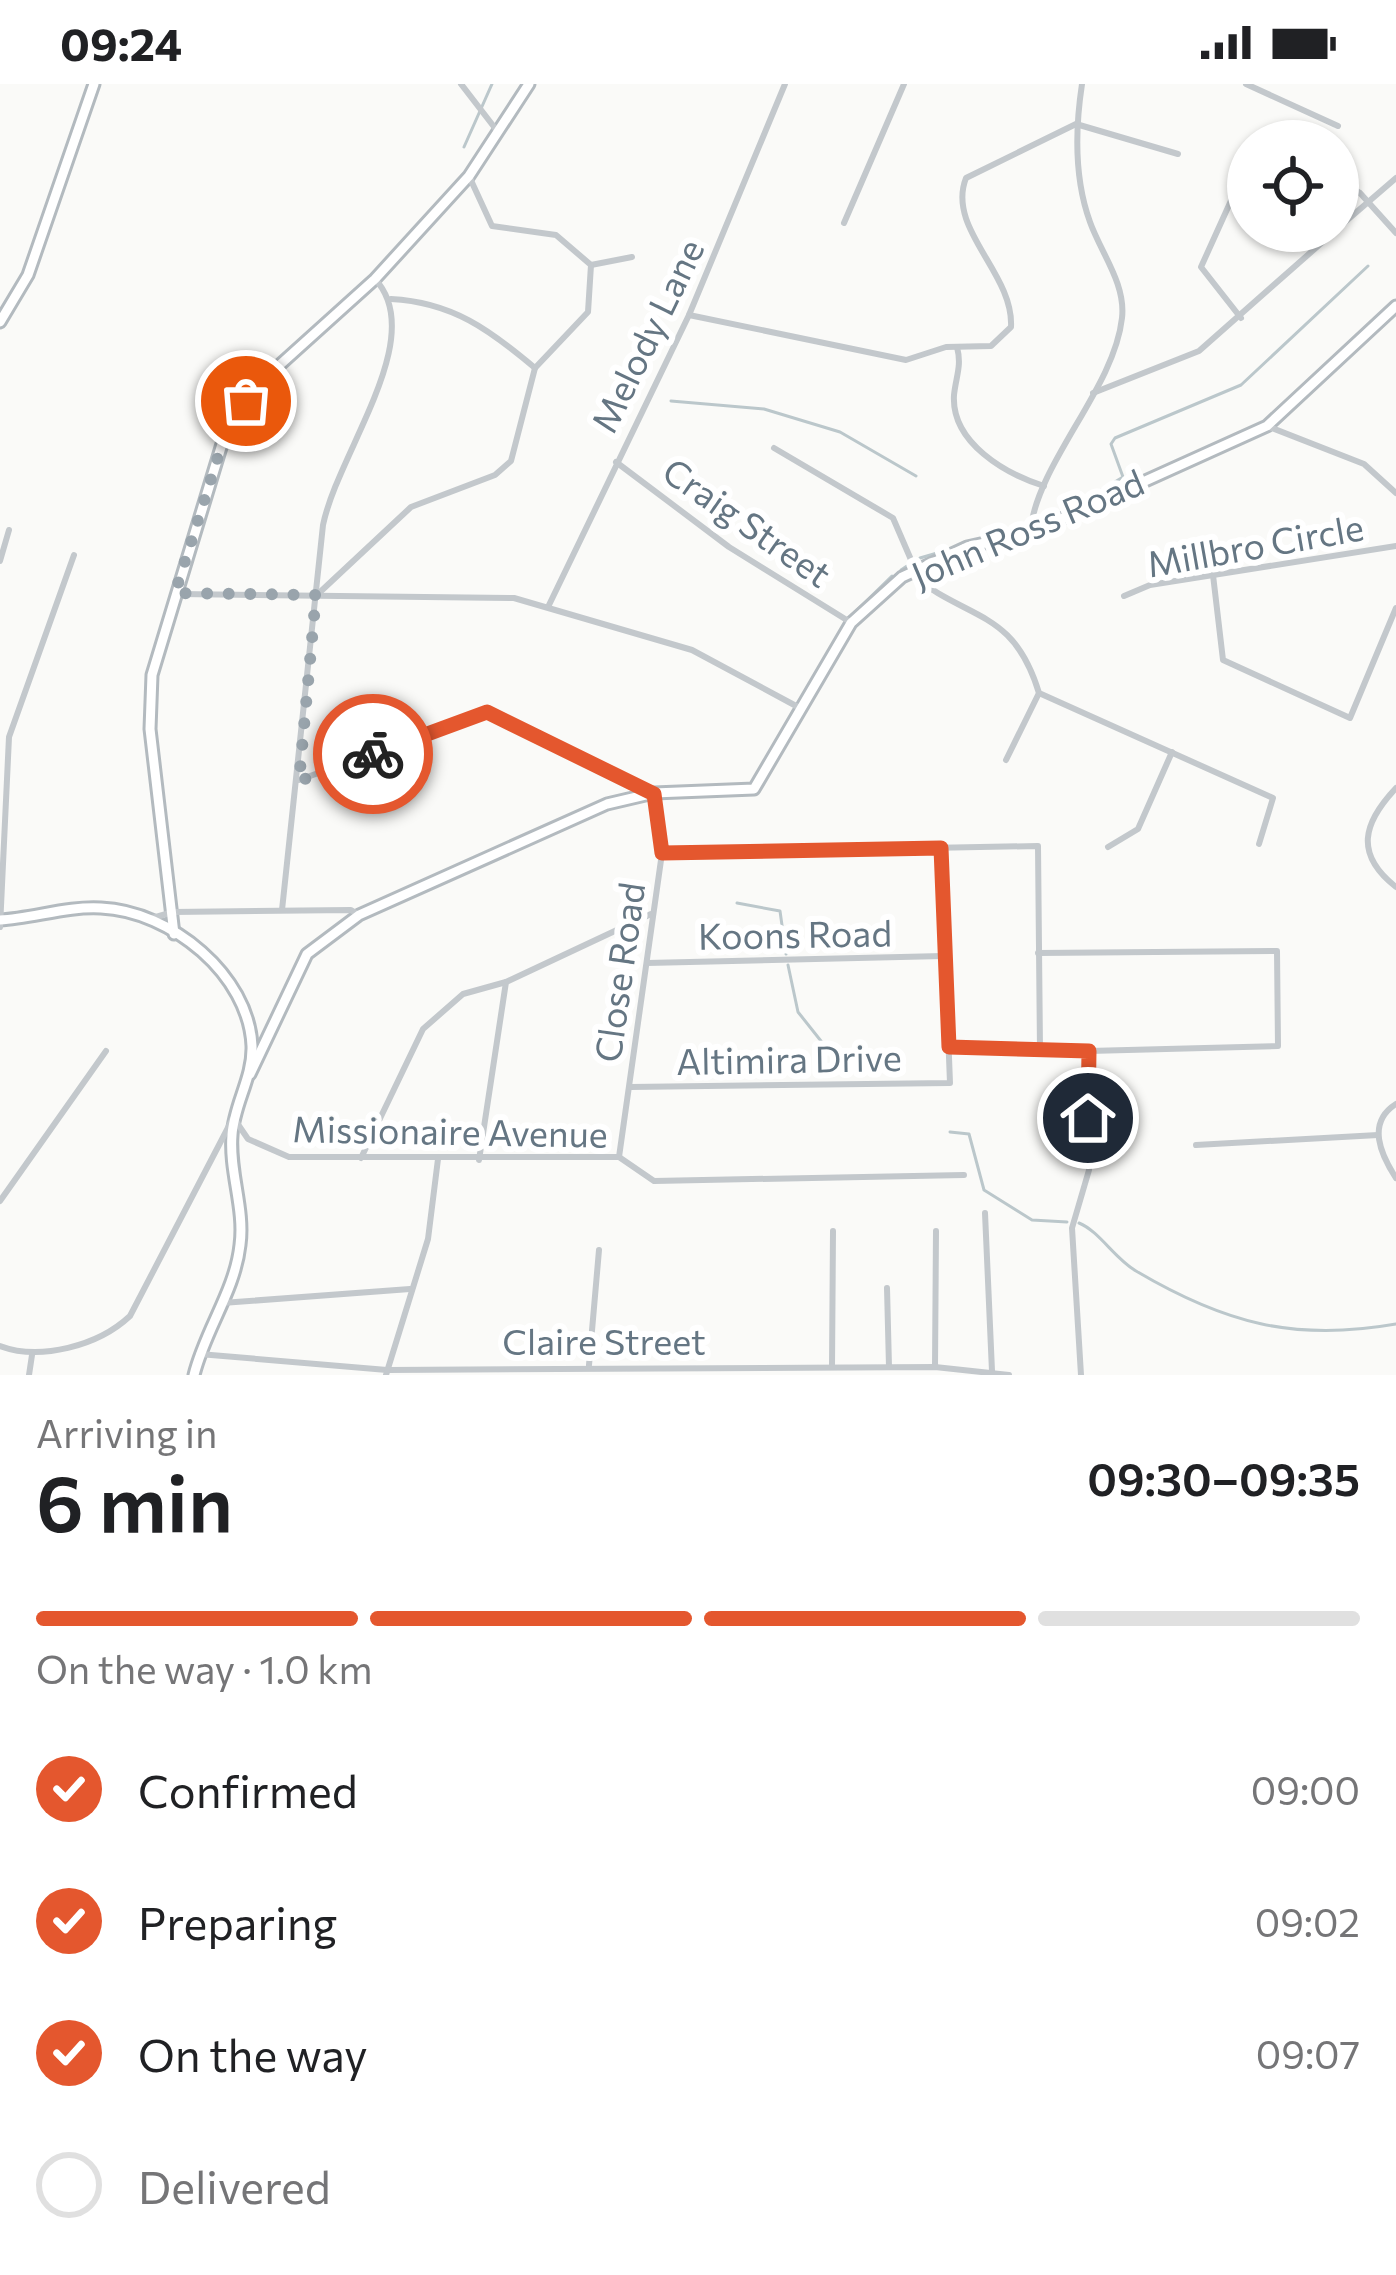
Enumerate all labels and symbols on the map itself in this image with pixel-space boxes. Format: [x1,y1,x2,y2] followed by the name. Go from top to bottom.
[580,231,712,439] street label: Melody Lane
[195,350,297,452] pin
[656,447,840,595] street label: Craig Street
[904,458,1150,596] street label: John Ross Road
[1143,503,1367,585] street label: Millbro Circle
[313,694,433,814] courier
[584,879,652,1065] street label: Close Road
[698,909,892,957] street label: Koons Road
[676,1034,902,1082] street label: Altimira Drive
[1037,1067,1139,1169] pin
[292,1105,608,1155] street label: Missionaire Avenue
[502,1318,706,1362] street label: Claire Street

